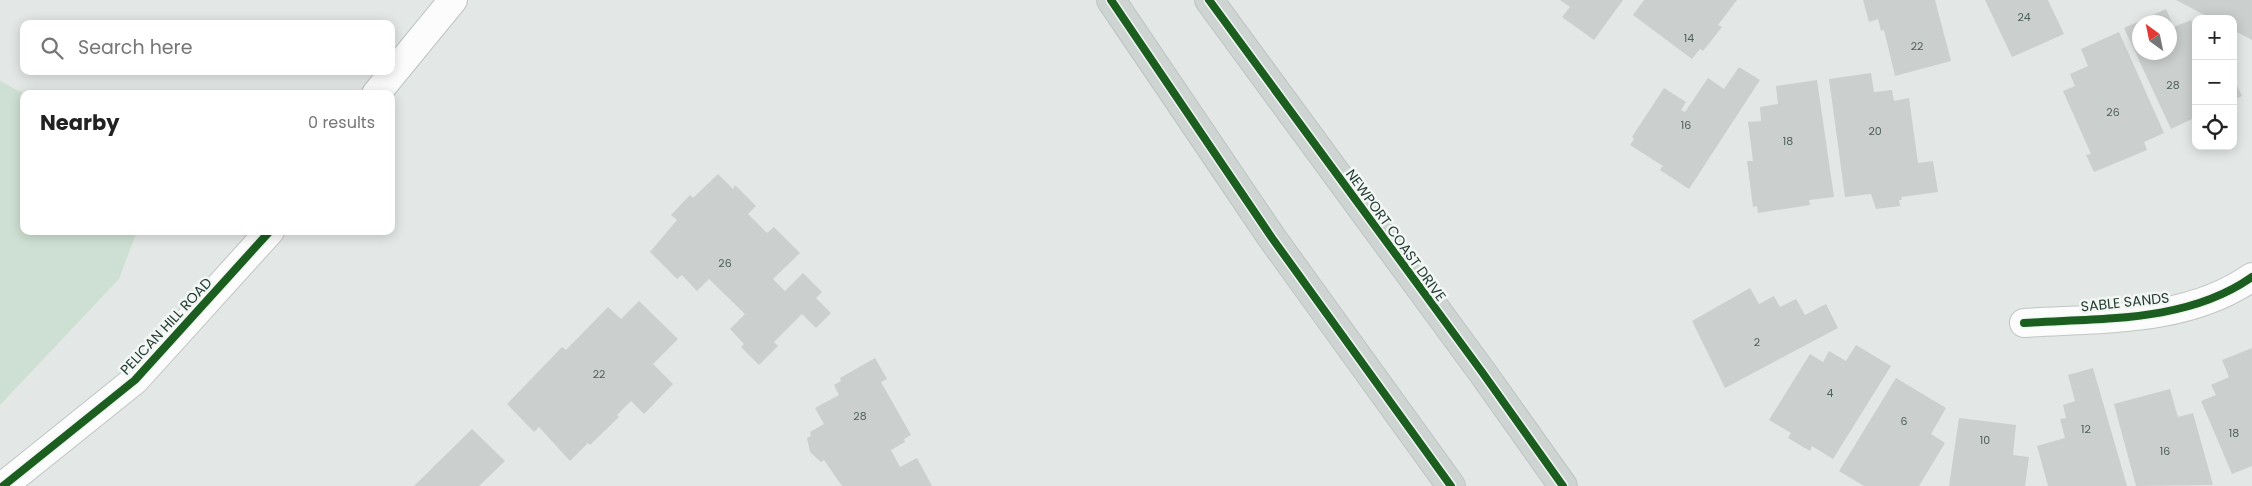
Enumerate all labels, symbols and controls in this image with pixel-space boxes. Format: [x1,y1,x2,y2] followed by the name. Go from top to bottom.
[2017,9,2031,25] house number: 24
[2132,15,2177,60] north arrow
[2192,15,2237,150] map controls
[2192,15,2237,60] button: +
[20,20,395,75] search box
[1684,30,1694,46] house number: 14
[38,34,66,62] icon: search
[78,34,192,61] text: Search here
[1911,38,1923,54] house number: 22
[2192,60,2237,105] button: −
[2166,77,2180,93] house number: 28
[2106,104,2120,120] house number: 26
[2192,105,2237,150] button: locate
[40,108,120,137] text: Nearby
[308,111,375,134] text: 0 results
[1681,117,1691,133] house number: 16
[1868,123,1882,139] house number: 20
[1783,133,1793,149] house number: 18
[1341,165,1451,305] street label: NEWPORT COAST DRIVE
[718,255,732,271] house number: 26
[116,273,216,379] street label: PELICAN HILL ROAD
[2080,287,2170,317] street label: SABLE SANDS
[1754,334,1760,350] house number: 2
[593,366,605,382] house number: 22
[1827,385,1834,401] house number: 4
[853,408,867,424] house number: 28
[1901,413,1908,429] house number: 6
[2081,421,2091,437] house number: 12
[2229,425,2239,441] house number: 18
[1980,432,1990,448] house number: 10
[2160,443,2170,459] house number: 16

